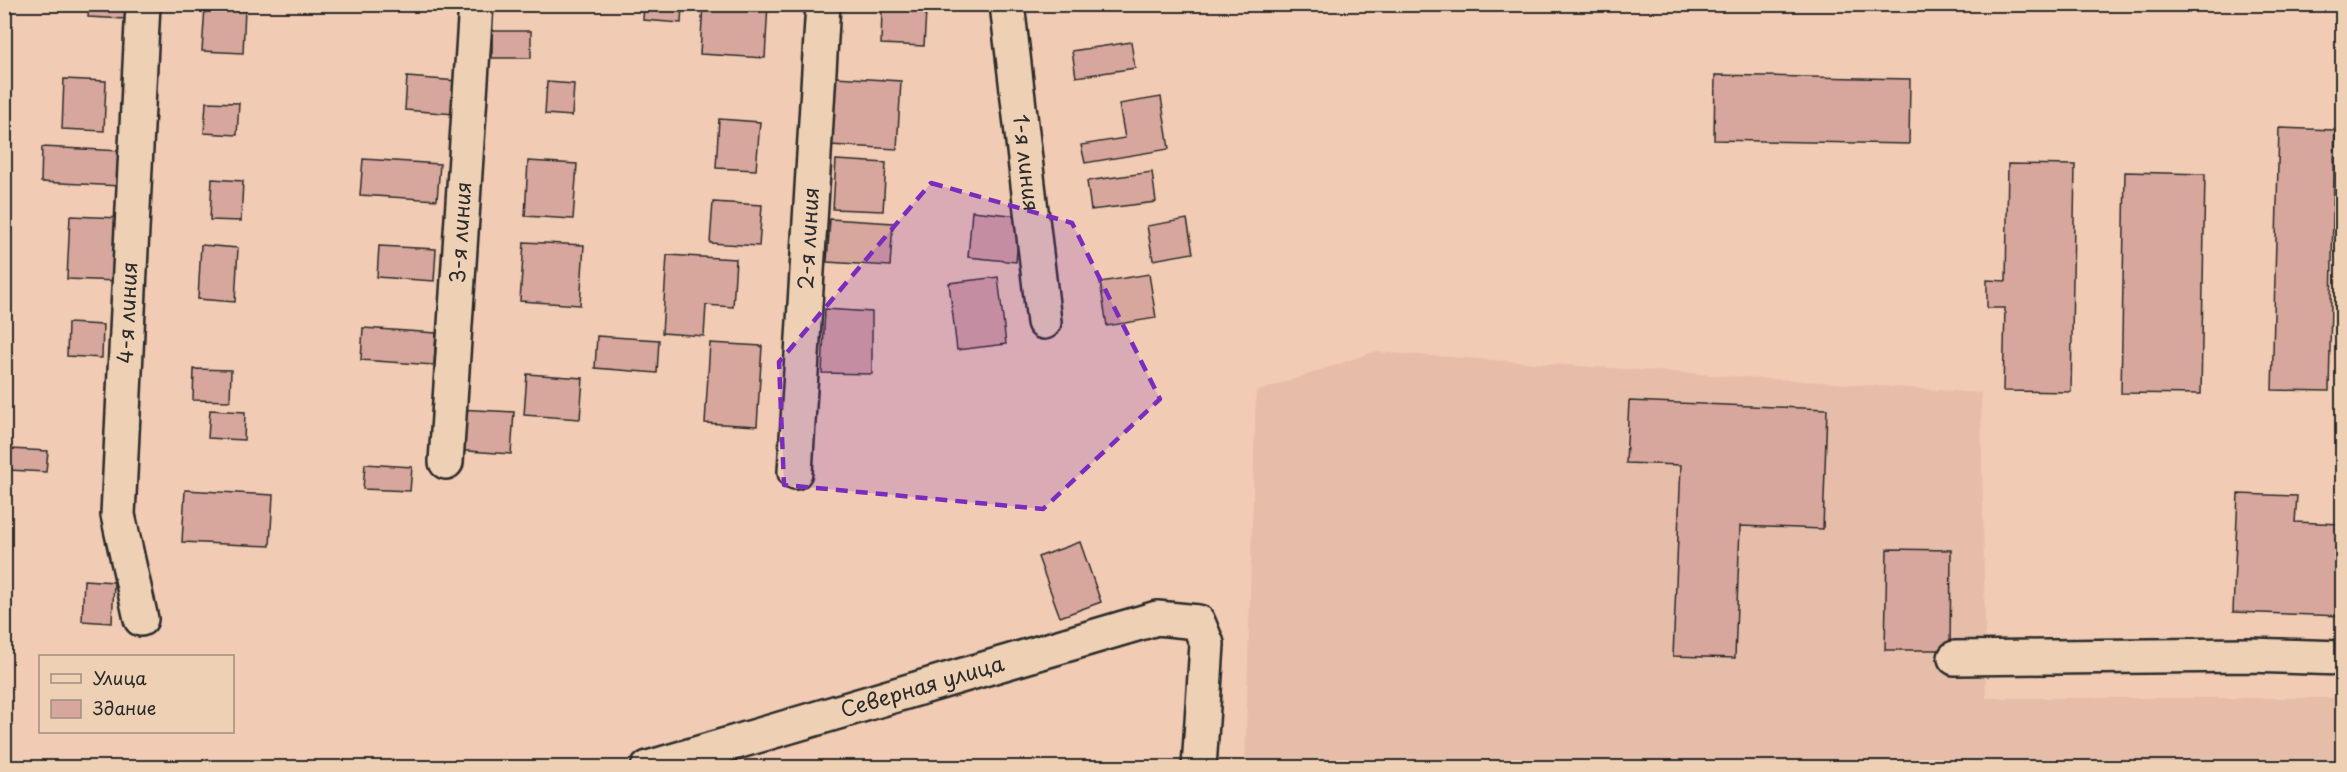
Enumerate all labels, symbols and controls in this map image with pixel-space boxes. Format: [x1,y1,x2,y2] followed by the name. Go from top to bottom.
[1006,112,1049,213] street label: 1-я линия
[440,180,478,284] street label: 3-я линия
[788,186,826,290] street label: 2-я линия
[107,261,144,364] street label: 4-я линия
[836,646,1008,724] street label: Северная улица
[39,655,234,733] legend
[93,664,147,691] text: Улица
[93,694,156,721] text: Здание

